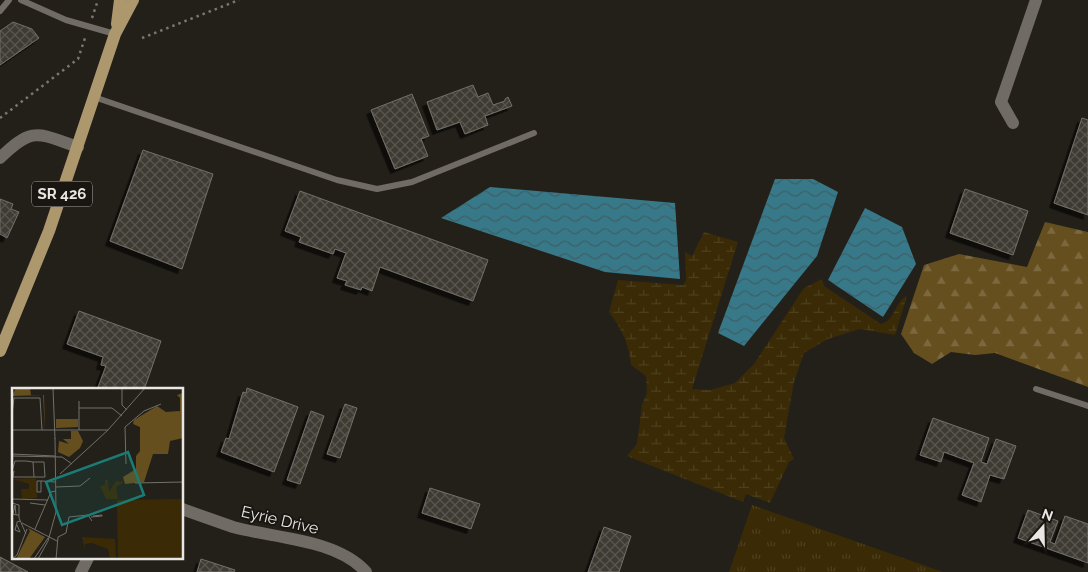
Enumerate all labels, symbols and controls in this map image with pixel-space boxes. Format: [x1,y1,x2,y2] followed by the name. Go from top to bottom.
[32,182,92,206] road number: SR 426
[12,388,184,560] inset map
[239,502,321,538] street label: Eyrie Drive
[1018,502,1068,552] north arrow
[1040,505,1055,524] text: N

